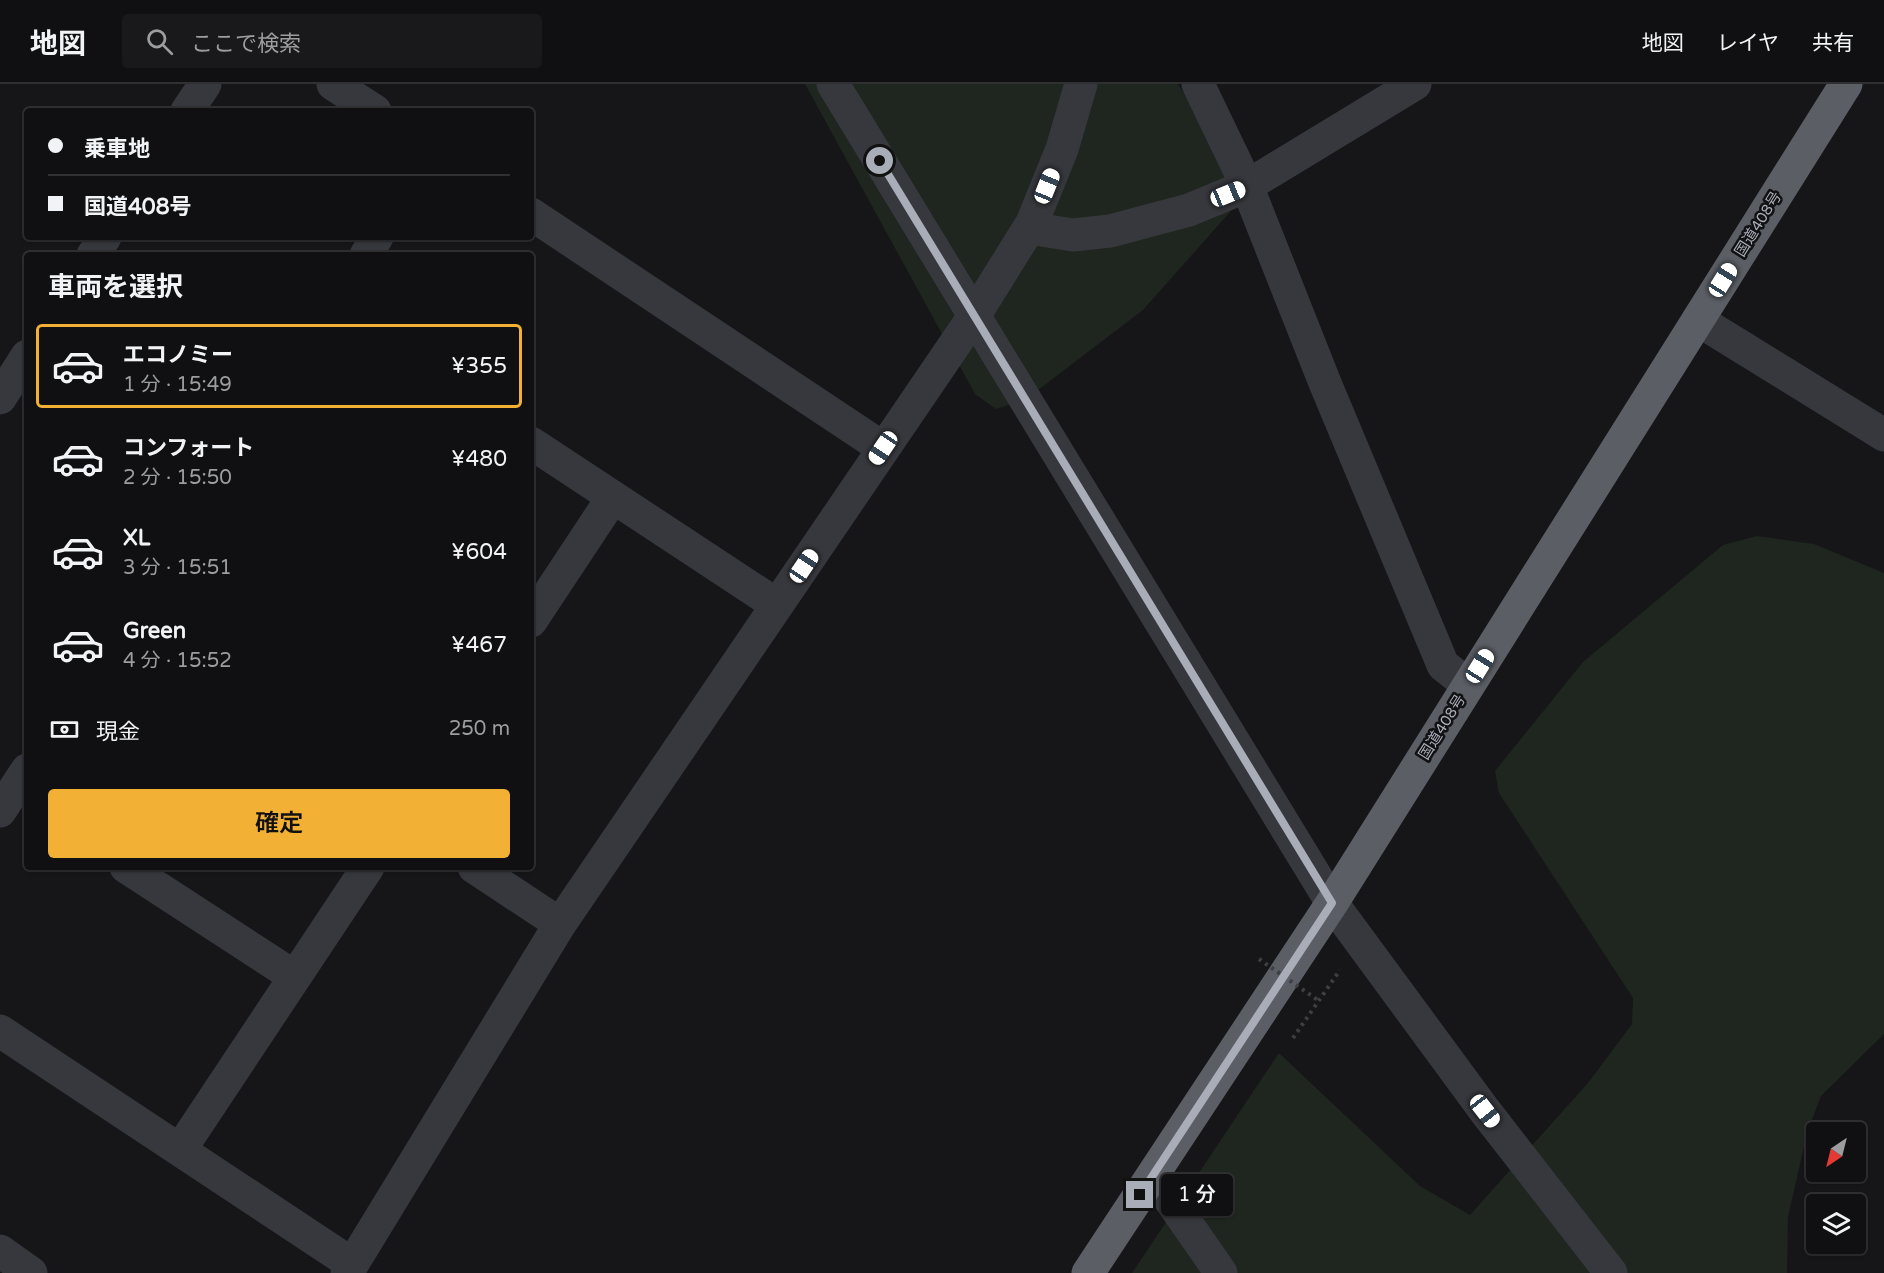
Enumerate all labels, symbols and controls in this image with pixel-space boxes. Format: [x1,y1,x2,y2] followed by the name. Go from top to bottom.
[122,14,542,68] search box
[143,25,176,58] icon: search
[30,27,86,61] text: 地図
[191,31,301,57] text: ここで検索
[1642,31,1684,56] text: 地図
[1717,31,1779,56] text: レイヤ
[1812,31,1854,56] text: 共有
[84,136,150,162] text: 乗車地
[866,147,893,174] route start
[1032,166,1062,206] car
[1208,179,1248,209] car
[1731,188,1785,260] street label: 国道408号
[84,194,191,220] text: 国道408号
[1706,260,1740,300] car
[48,271,183,304] text: 車両を選択
[51,339,105,393] icon: car
[123,342,233,368] text: エコノミー
[451,353,507,379] text: ¥355
[123,373,232,397] text: 1 分 · 15:49
[865,428,901,468] car
[51,432,105,486] icon: car
[123,435,254,461] text: コンフォート
[451,446,507,472] text: ¥480
[123,466,232,490] text: 2 分 · 15:50
[51,525,105,579] icon: car
[123,525,150,551] text: XL
[451,539,507,565] text: ¥604
[786,546,822,586] car
[123,556,232,580] text: 3 分 · 15:51
[51,618,105,672] icon: car
[123,618,186,644] text: Green
[451,632,507,658] text: ¥467
[1463,646,1497,686] car
[123,649,232,673] text: 4 分 · 15:52
[1415,691,1469,763] street label: 国道408号
[48,713,81,746] icon: cash
[449,717,510,741] text: 250 m
[96,719,140,745] text: 現金
[48,789,510,858] button: 確定
[1467,1091,1503,1131] car
[1806,1122,1866,1182] north arrow
[1806,1122,1866,1254] map controls
[1161,1174,1233,1216] callout: 1 分
[1126,1181,1153,1208] route end
[1178,1183,1216,1207] text: 1 分
[1806,1194,1866,1254] button: layers

